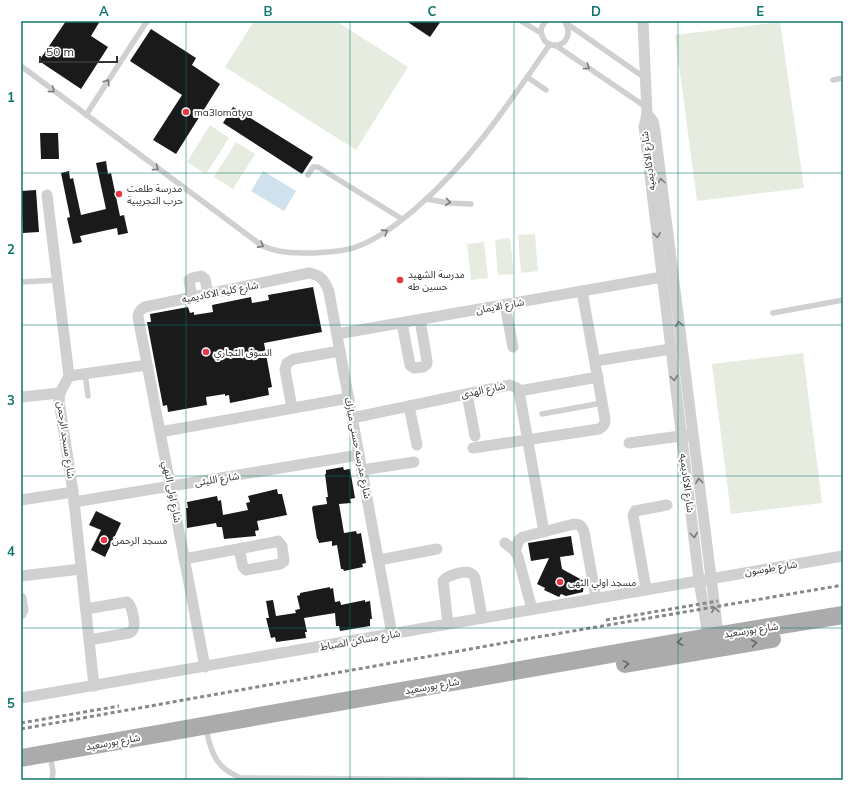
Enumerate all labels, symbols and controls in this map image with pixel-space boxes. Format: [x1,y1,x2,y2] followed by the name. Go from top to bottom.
[99,3,109,19] text: A
[264,3,273,19] text: B
[428,3,437,19] text: C
[591,3,601,19] text: D
[756,3,764,19] text: E
[40,38,117,64] scale bar
[46,44,74,59] text: 50 m
[583,62,590,69] one-way arrow
[103,80,110,87] one-way arrow
[48,85,55,92] one-way arrow
[7,89,15,105] text: 1
[194,106,252,119] place label: ma3lomatya
[181,107,191,117] marker: ma3lomatya
[638,130,659,191] street label: شارع الاكاديميه
[152,163,159,170] one-way arrow
[657,178,666,184] one-way arrow
[127,182,183,207] place label: مدرسة طلعت حرب التجريبية
[114,189,124,199] marker: مدرسة طلعت حرب التجريبية
[445,198,451,207] one-way arrow
[380,229,387,236] one-way arrow
[652,232,661,239] one-way arrow
[257,240,264,247] one-way arrow
[7,241,15,257] text: 2
[408,268,465,293] place label: مدرسة الشهيد حسين طه
[395,275,405,285] marker: مدرسة الشهيد حسين طه
[181,278,260,307] street label: شارع كليه الاكاديميه
[475,295,525,318] street label: شارع الايمان
[675,321,684,327] one-way arrow
[214,346,272,360] place label: السوق التجاري
[201,347,211,357] marker: السوق التجاري
[670,375,679,382] one-way arrow
[460,379,507,402] street label: شارع الهدى
[7,392,15,408] text: 3
[341,396,374,500] street label: شارع مدرسه حسنى مبارك
[53,401,78,480] street label: شارع مسجد الرحمن
[676,453,697,514] street label: شارع الاكاديميه
[158,460,184,524] street label: شارع اولى النهي
[194,469,241,490] street label: شارع الليثى
[694,478,703,484] one-way arrow
[689,532,698,538] one-way arrow
[112,534,168,547] place label: مسجد الرحمن
[99,535,109,545] marker: مسجد الرحمن
[7,543,15,559] text: 4
[744,557,799,580] street label: شارع طوسون
[568,576,636,590] place label: مسجد اولي النهى
[555,577,565,587] marker: مسجد اولي النهى
[711,607,720,613] one-way arrow
[723,619,779,642] street label: شارع بورسعيد
[319,626,402,654] street label: شارع مساكن الضباط
[677,637,683,646] one-way arrow
[751,639,757,647] one-way arrow
[623,660,629,669] one-way arrow
[404,675,461,698] street label: شارع بورسعيد
[7,695,15,711] text: 5
[85,731,142,754] street label: شارع بورسعيد

